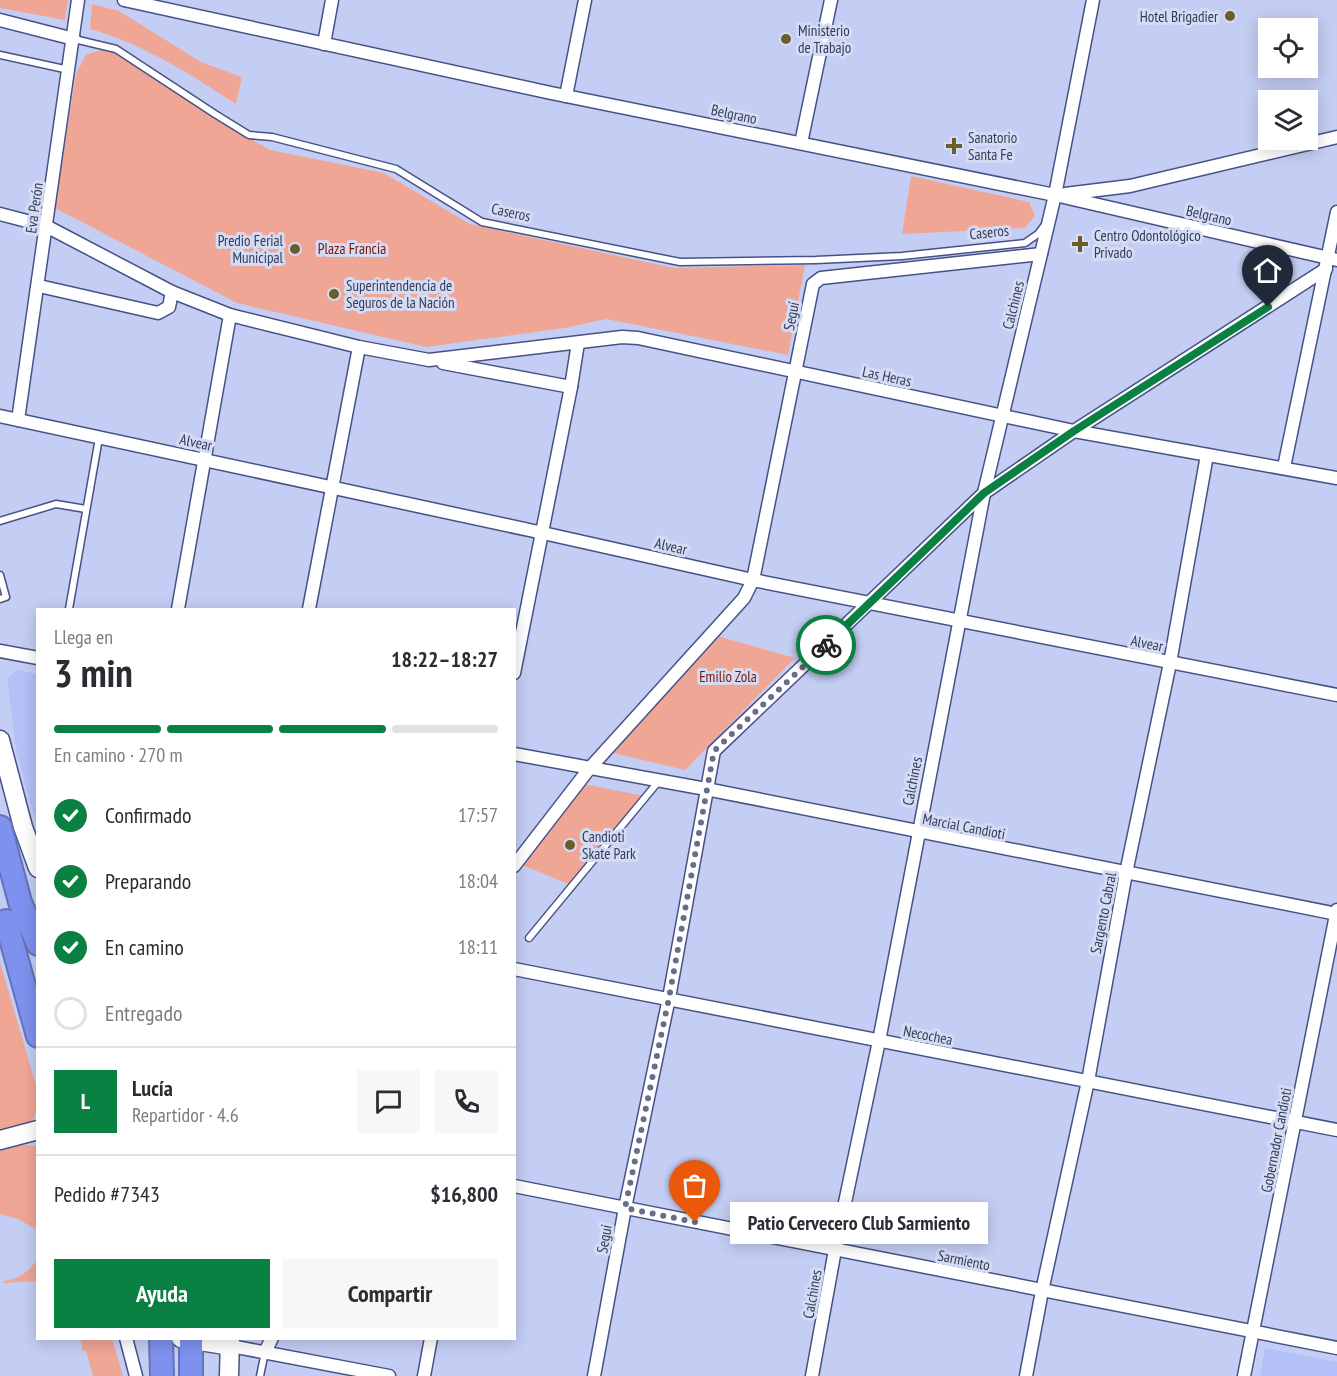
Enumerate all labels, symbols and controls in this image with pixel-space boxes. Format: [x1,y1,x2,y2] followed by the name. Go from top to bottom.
[1140,7,1219,26] place label: Hotel Brigadier
[1223,9,1237,23] marker: Hotel Brigadier
[1258,18,1318,150] map controls
[1258,18,1318,78] button: locate
[798,21,851,57] place label: Ministerio de Trabajo
[779,32,793,46] marker: Ministerio de Trabajo
[1258,90,1318,150] button: layers
[709,100,759,128] street label: Belgrano
[968,128,1017,164] place label: Sanatorio Santa Fe
[945,137,963,155] marker: Sanatorio Santa Fe
[21,181,47,235] street label: Eva Perón
[490,199,532,225] street label: Caseros
[1184,201,1234,229] street label: Belgrano
[968,220,1010,244] street label: Caseros
[1094,226,1201,262] place label: Centro Odontológico Privado
[218,231,284,267] place label: Predio Ferial Municipal
[1071,235,1089,253] marker: Centro Odontológico Privado
[318,239,386,258] park label: Plaza Francia
[288,242,302,256] marker: Predio Ferial Municipal
[1242,245,1293,307] pin
[1251,254,1284,287] icon: home
[346,276,455,312] place label: Superintendencia de Seguros de la Nación
[998,279,1028,331] street label: Calchines
[327,287,341,301] marker: Superintendencia de Seguros de la Nación
[779,299,803,332] street label: Seguí
[861,362,913,390] street label: Las Heras
[178,429,215,455] street label: Alvear
[653,533,690,559] street label: Alvear
[796,615,856,675] courier
[54,624,113,650] text: Llega en
[810,629,843,662] icon: bike
[1129,631,1166,656] street label: Alvear
[391,645,498,673] text: 18:22–18:27
[54,647,133,698] text: 3 min
[699,667,757,686] park label: Emilio Zola
[54,742,183,768] text: En camino · 270 m
[898,755,926,807] street label: Calchines
[54,799,87,832] icon: check
[105,801,191,829] text: Confirmado
[458,802,498,828] text: 17:57
[921,809,1007,843] street label: Marcial Candioti
[582,827,636,863] place label: Candioti Skate Park
[563,838,577,852] marker: Candioti Skate Park
[54,865,87,898] icon: check
[105,867,191,895] text: Preparando
[458,868,498,894] text: 18:04
[1086,870,1120,955] street label: Sargento Cabral
[54,931,87,964] icon: check
[105,933,184,961] text: En camino
[458,934,498,960] text: 18:11
[105,999,182,1027] text: Entregado
[902,1021,954,1049] street label: Necochea
[357,1070,420,1133] button: chat
[435,1070,498,1133] button: phone
[132,1074,173,1102] text: Lucía
[1257,1086,1295,1194] street label: Gobernador Candioti
[81,1087,90,1115] text: L
[132,1102,239,1128] text: Repartidor · 4.6
[669,1160,720,1222] pin
[678,1169,711,1202] icon: bag
[54,1180,160,1208] text: Pedido #7343
[430,1180,498,1208] text: $16,800
[731,1201,989,1243] callout: Patio Cervecero Club Sarmiento
[748,1210,970,1236] text: Patio Cervecero Club Sarmiento
[592,1222,616,1255] street label: Seguí
[936,1246,992,1274] street label: Sarmiento
[54,1259,270,1328] button: Ayuda
[282,1259,498,1328] button: Compartir
[798,1268,826,1320] street label: Calchines

